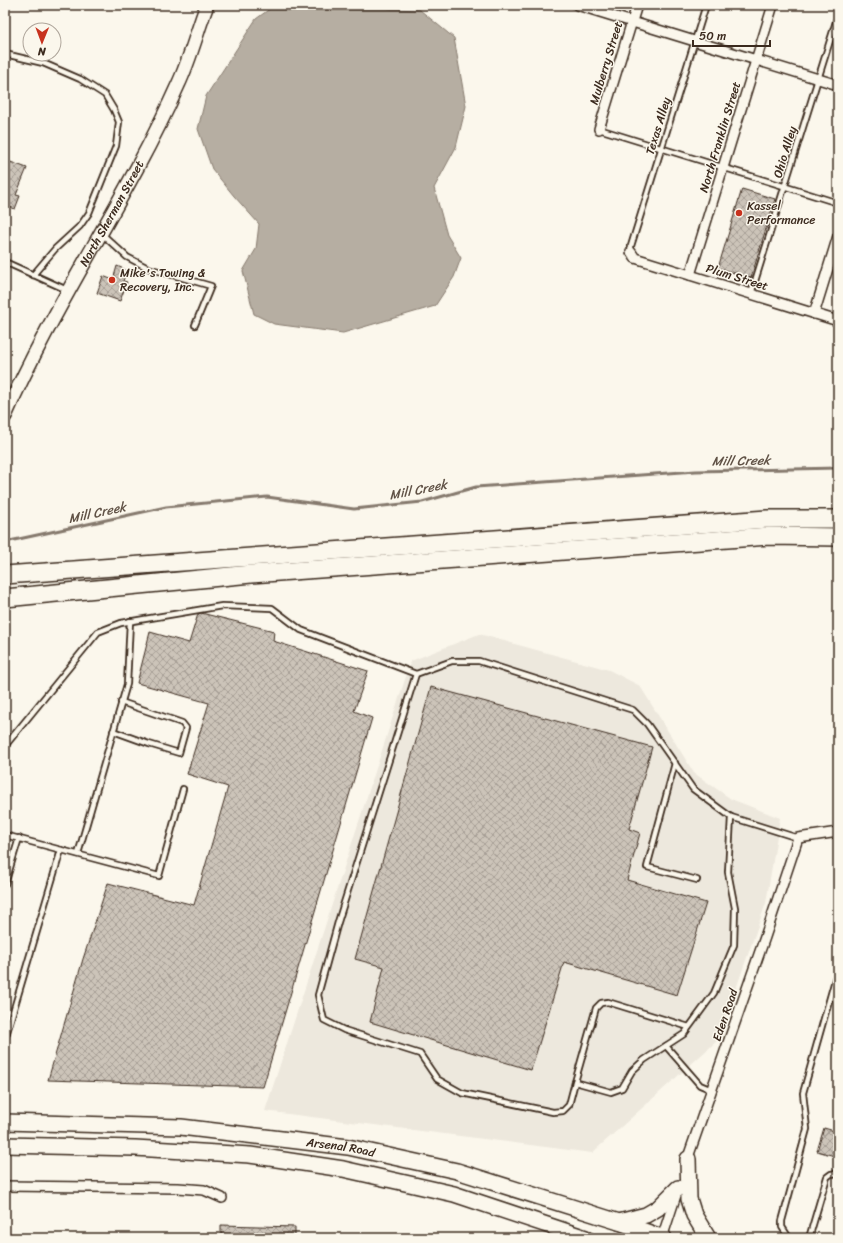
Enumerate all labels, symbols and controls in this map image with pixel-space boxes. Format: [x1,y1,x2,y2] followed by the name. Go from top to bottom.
[583,19,629,107] street label: Mulberry Street
[22,22,62,62] north arrow
[693,22,770,48] scale bar
[699,25,726,47] text: 50 m
[37,42,47,61] text: N
[693,79,747,195] street label: North Franklin Street
[639,94,677,158] street label: Texas Alley
[767,123,804,181] street label: Ohio Alley
[73,156,150,271] street label: North Sherman Street
[747,195,815,231] place label: Kassel Performance
[734,208,744,218] marker: Kassel Performance
[703,257,771,297] street label: Plum Street
[120,262,206,298] place label: Mike's Towing & Recovery, Inc.
[107,275,117,285] marker: Mike's Towing & Recovery, Inc.
[712,448,772,473] water label: Mill Creek
[387,472,451,506] water label: Mill Creek
[66,495,130,530] water label: Mill Creek
[706,985,744,1044] street label: Eden Road
[304,1131,378,1164] street label: Arsenal Road

